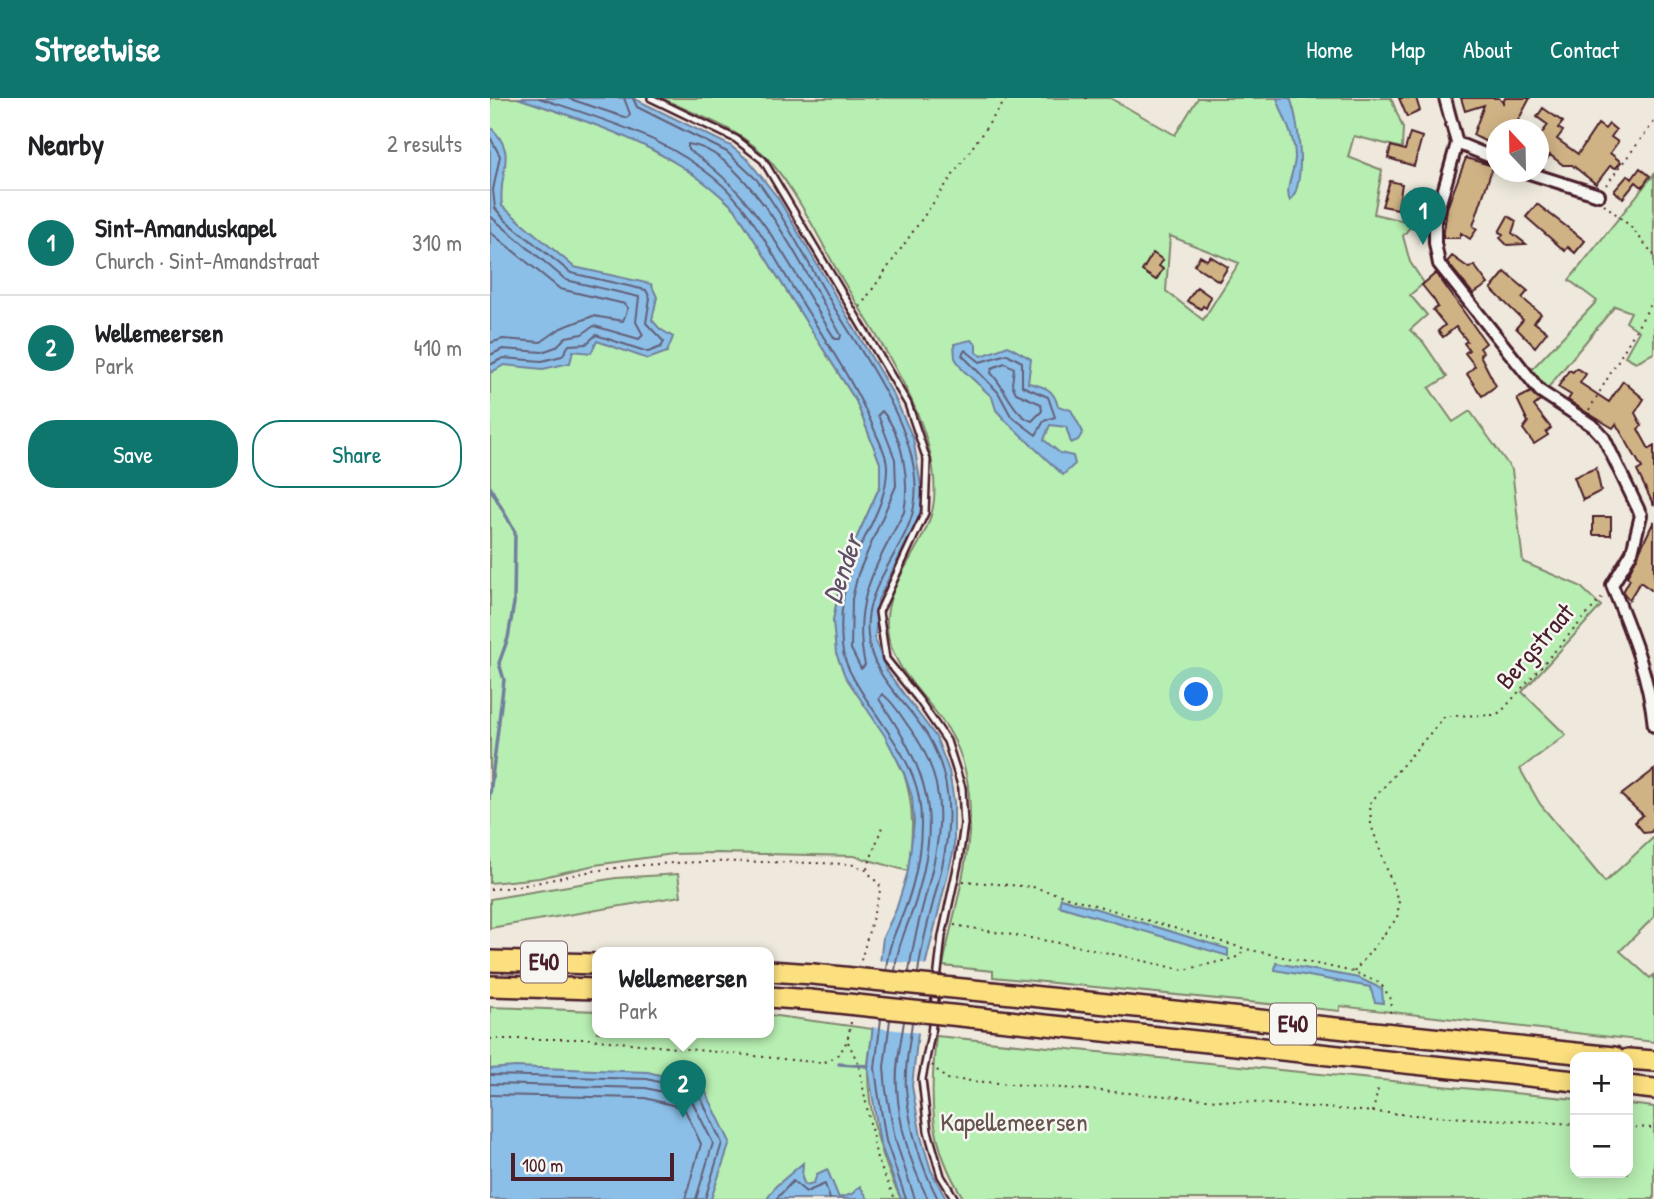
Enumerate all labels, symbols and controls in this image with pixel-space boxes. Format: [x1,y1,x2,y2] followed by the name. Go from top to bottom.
[35,27,160,71] text: Streetwise
[1306,33,1353,65] text: Home
[1391,33,1425,65] text: Map
[1463,33,1512,65] text: About
[1550,33,1619,65] text: Contact
[1486,119,1549,182] north arrow
[28,124,104,164] text: Nearby
[387,128,462,159] text: 2 results
[1400,187,1446,245] pin: 1
[95,210,276,245] text: Sint-Amanduskapel
[47,227,55,258] text: 1
[412,227,462,258] text: 310 m
[95,245,319,276] text: Church · Sint-Amandstraat
[95,315,223,350] text: Wellemeersen
[46,332,56,363] text: 2
[414,332,462,363] text: 410 m
[95,350,133,381] text: Park
[28,420,238,488] button: Save
[252,420,462,488] button: Share
[813,527,872,608] water label: Dender
[1487,594,1582,696] street label: Bergstraat
[1179,677,1213,711] your location
[521,942,567,982] road number: E40
[592,947,774,1038] popup
[619,960,747,995] text: Wellemeersen
[619,995,657,1026] text: Park
[1270,1004,1316,1044] road number: E40
[1570,1052,1633,1178] map controls
[1570,1052,1633,1115] button: +
[660,1060,706,1118] pin: 2
[940,1104,1088,1139] park label: Kapellemeersen
[1570,1115,1633,1178] button: −
[511,1150,674,1182] scale bar
[522,1152,563,1178] text: 100 m

